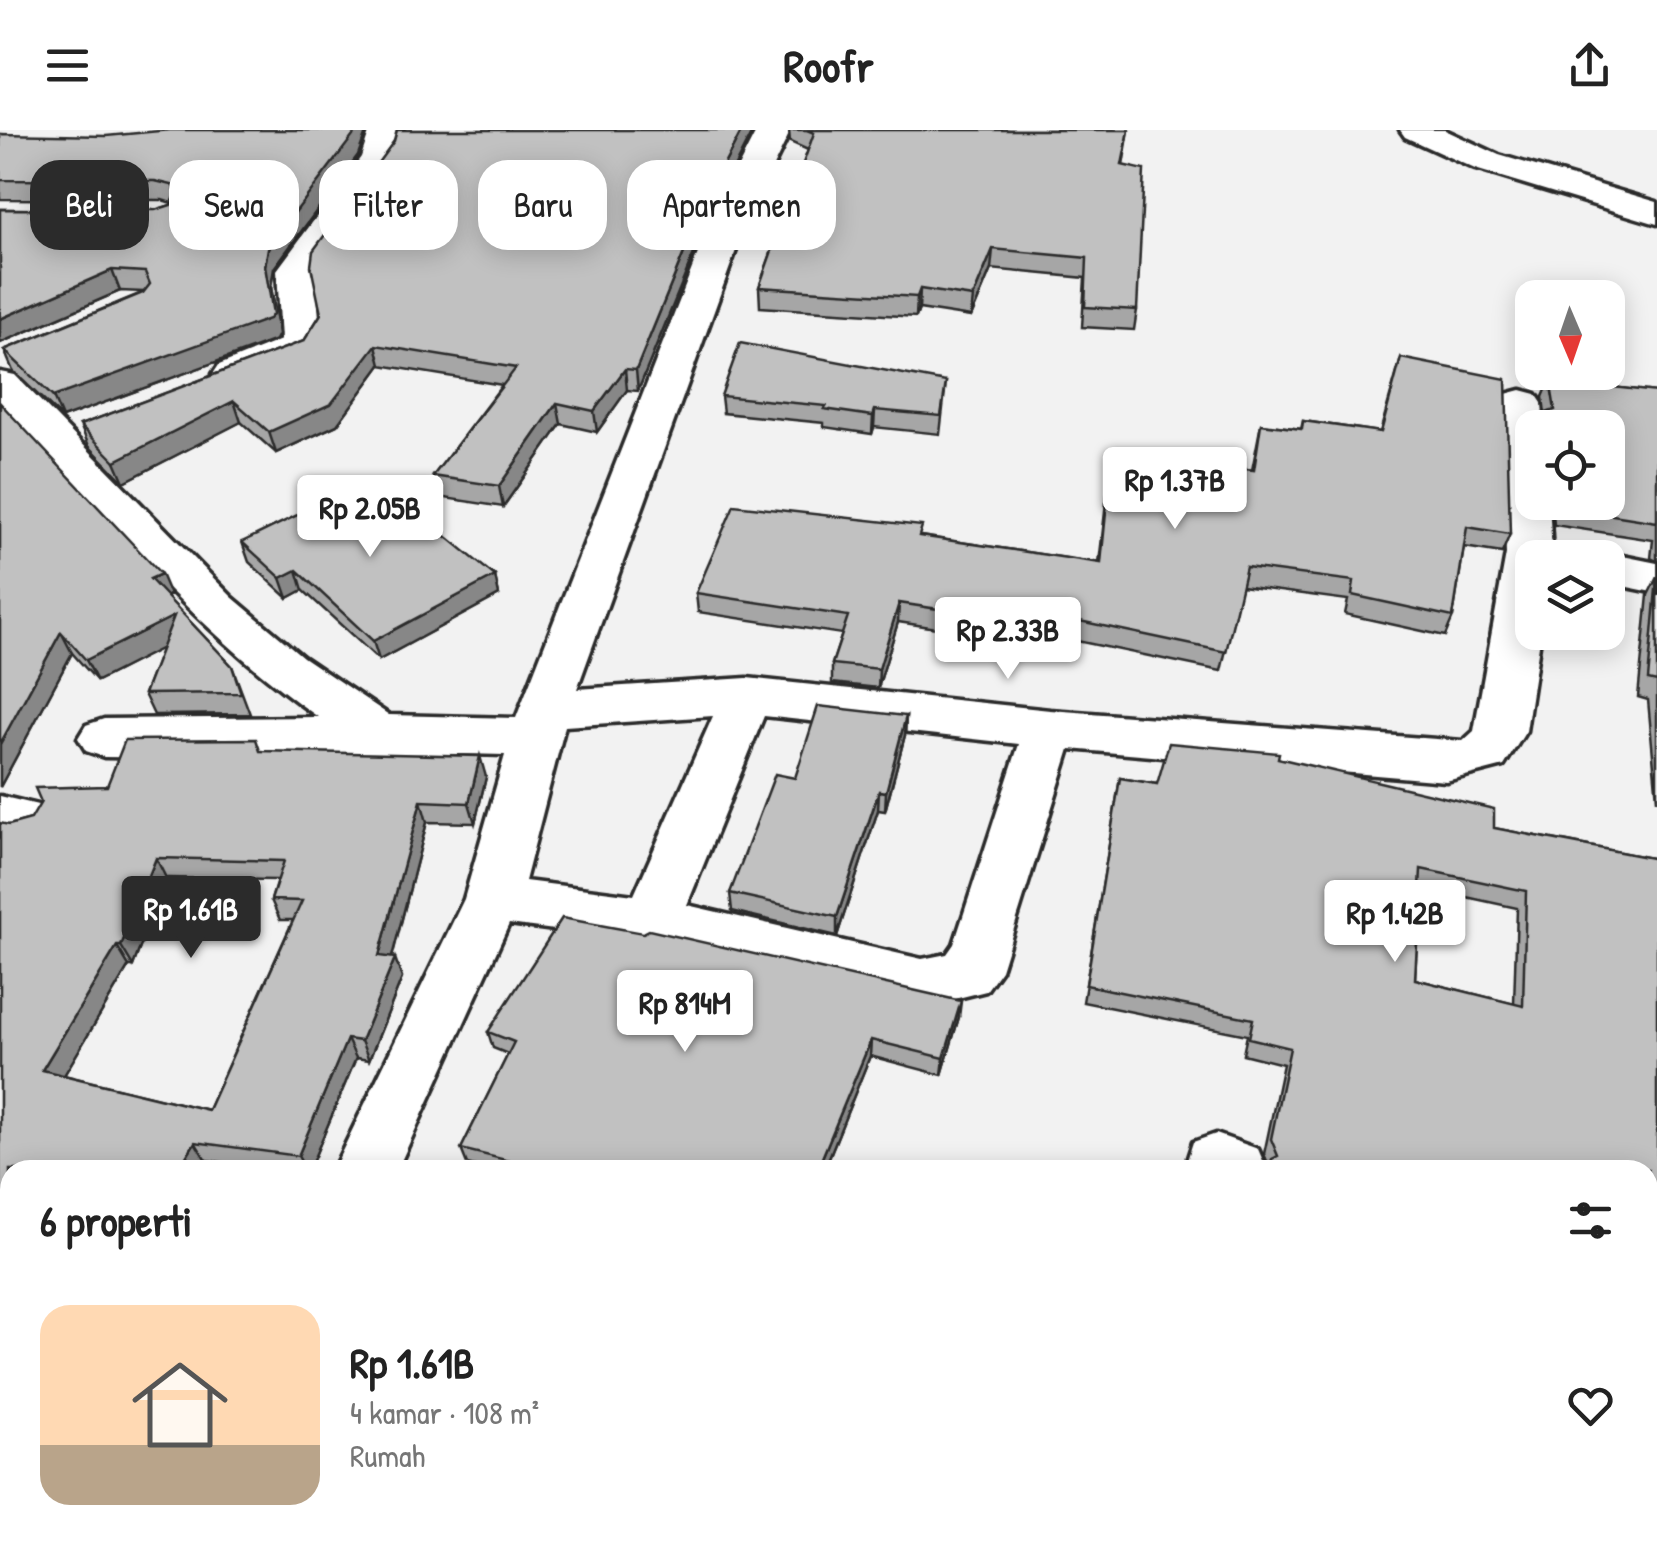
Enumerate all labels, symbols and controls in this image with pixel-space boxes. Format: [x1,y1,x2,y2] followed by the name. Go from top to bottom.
[783,35,874,96] text: Roofr
[40,38,95,93] icon: menu
[1562,38,1617,93] icon: share
[30,160,149,250] chip: Beli
[169,160,299,250] chip: Sewa
[319,160,458,250] chip: Filter
[478,160,607,250] chip: Baru
[627,160,836,250] chip: Apartemen
[1515,280,1625,390] north arrow
[1515,280,1625,650] map controls
[1515,410,1625,520] button: locate
[1072,447,1278,532] pin: Rp 1.37B
[1125,458,1225,501] text: Rp 1.37B
[267,475,473,560] pin: Rp 2.05B
[319,486,421,529] text: Rp 2.05B
[1515,540,1625,650] button: layers
[905,597,1111,682] pin: Rp 2.33B
[957,608,1059,651] text: Rp 2.33B
[88,876,294,961] pin: Rp 1.61B
[1292,880,1498,965] pin: Rp 1.42B
[144,887,238,930] text: Rp 1.61B
[1346,891,1444,934] text: Rp 1.42B
[593,970,777,1055] pin: Rp 814M
[639,981,731,1024] text: Rp 814M
[40,1192,192,1249] text: 6 properti
[1563,1193,1618,1248] icon: filters
[350,1334,474,1391] text: Rp 1.61B
[120,1345,240,1465] icon: home
[1563,1378,1618,1433] icon: heart
[350,1391,539,1434] text: 4 kamar · 108 m²
[350,1434,425,1477] text: Rumah

